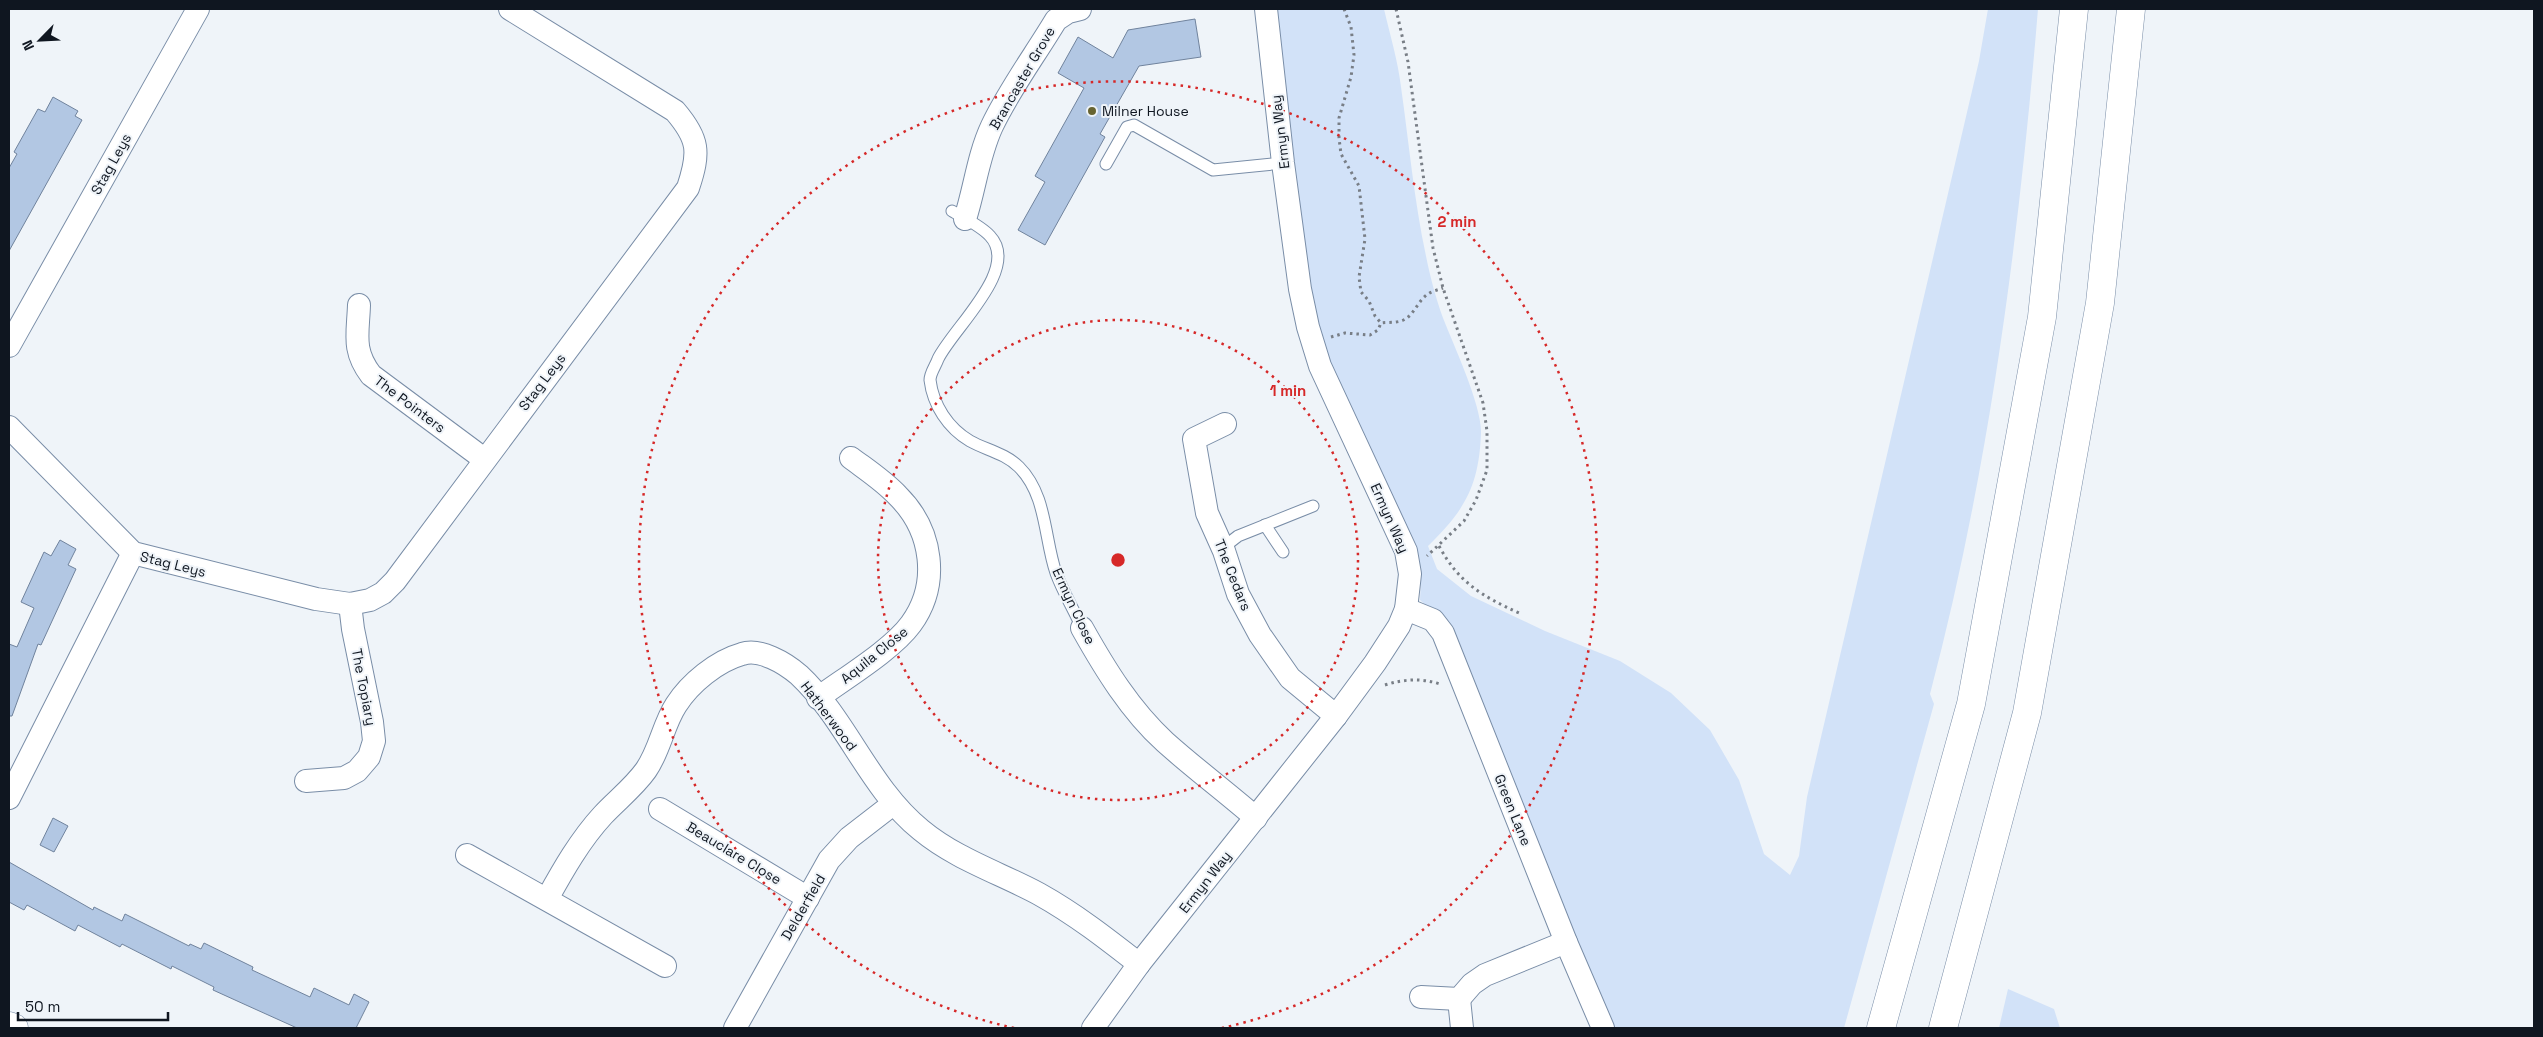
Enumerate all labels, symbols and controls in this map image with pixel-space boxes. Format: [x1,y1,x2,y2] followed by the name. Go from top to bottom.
[15,15,65,65] north arrow
[985,23,1059,133] street label: Brancaster Grove
[18,37,38,53] text: N
[1267,94,1293,170] street label: Ermyn Way
[1102,102,1189,120] place label: Milner House
[1086,105,1098,117] marker: Milner House
[87,130,135,198] street label: Stag Leys
[1438,212,1476,231] text: 2 min
[515,350,569,414] street label: Stag Leys
[371,371,449,437] street label: The Pointers
[1270,381,1306,400] text: 1 min
[1367,480,1413,556] street label: Ermyn Way
[1211,537,1255,613] street label: The Cedars
[138,547,208,581] street label: Stag Leys
[1109,551,1127,569] centre of rings
[1048,565,1100,647] street label: Ermyn Close
[837,622,911,688] street label: Aquila Close
[348,647,380,727] street label: The Topiary
[797,678,861,754] street label: Hatherwood
[1490,772,1536,848] street label: Green Lane
[683,818,785,888] street label: Beauclare Close
[1175,847,1235,917] street label: Ermyn Way
[777,871,829,943] street label: Delderfield
[18,990,168,1022] scale bar
[25,997,60,1016] text: 50 m

